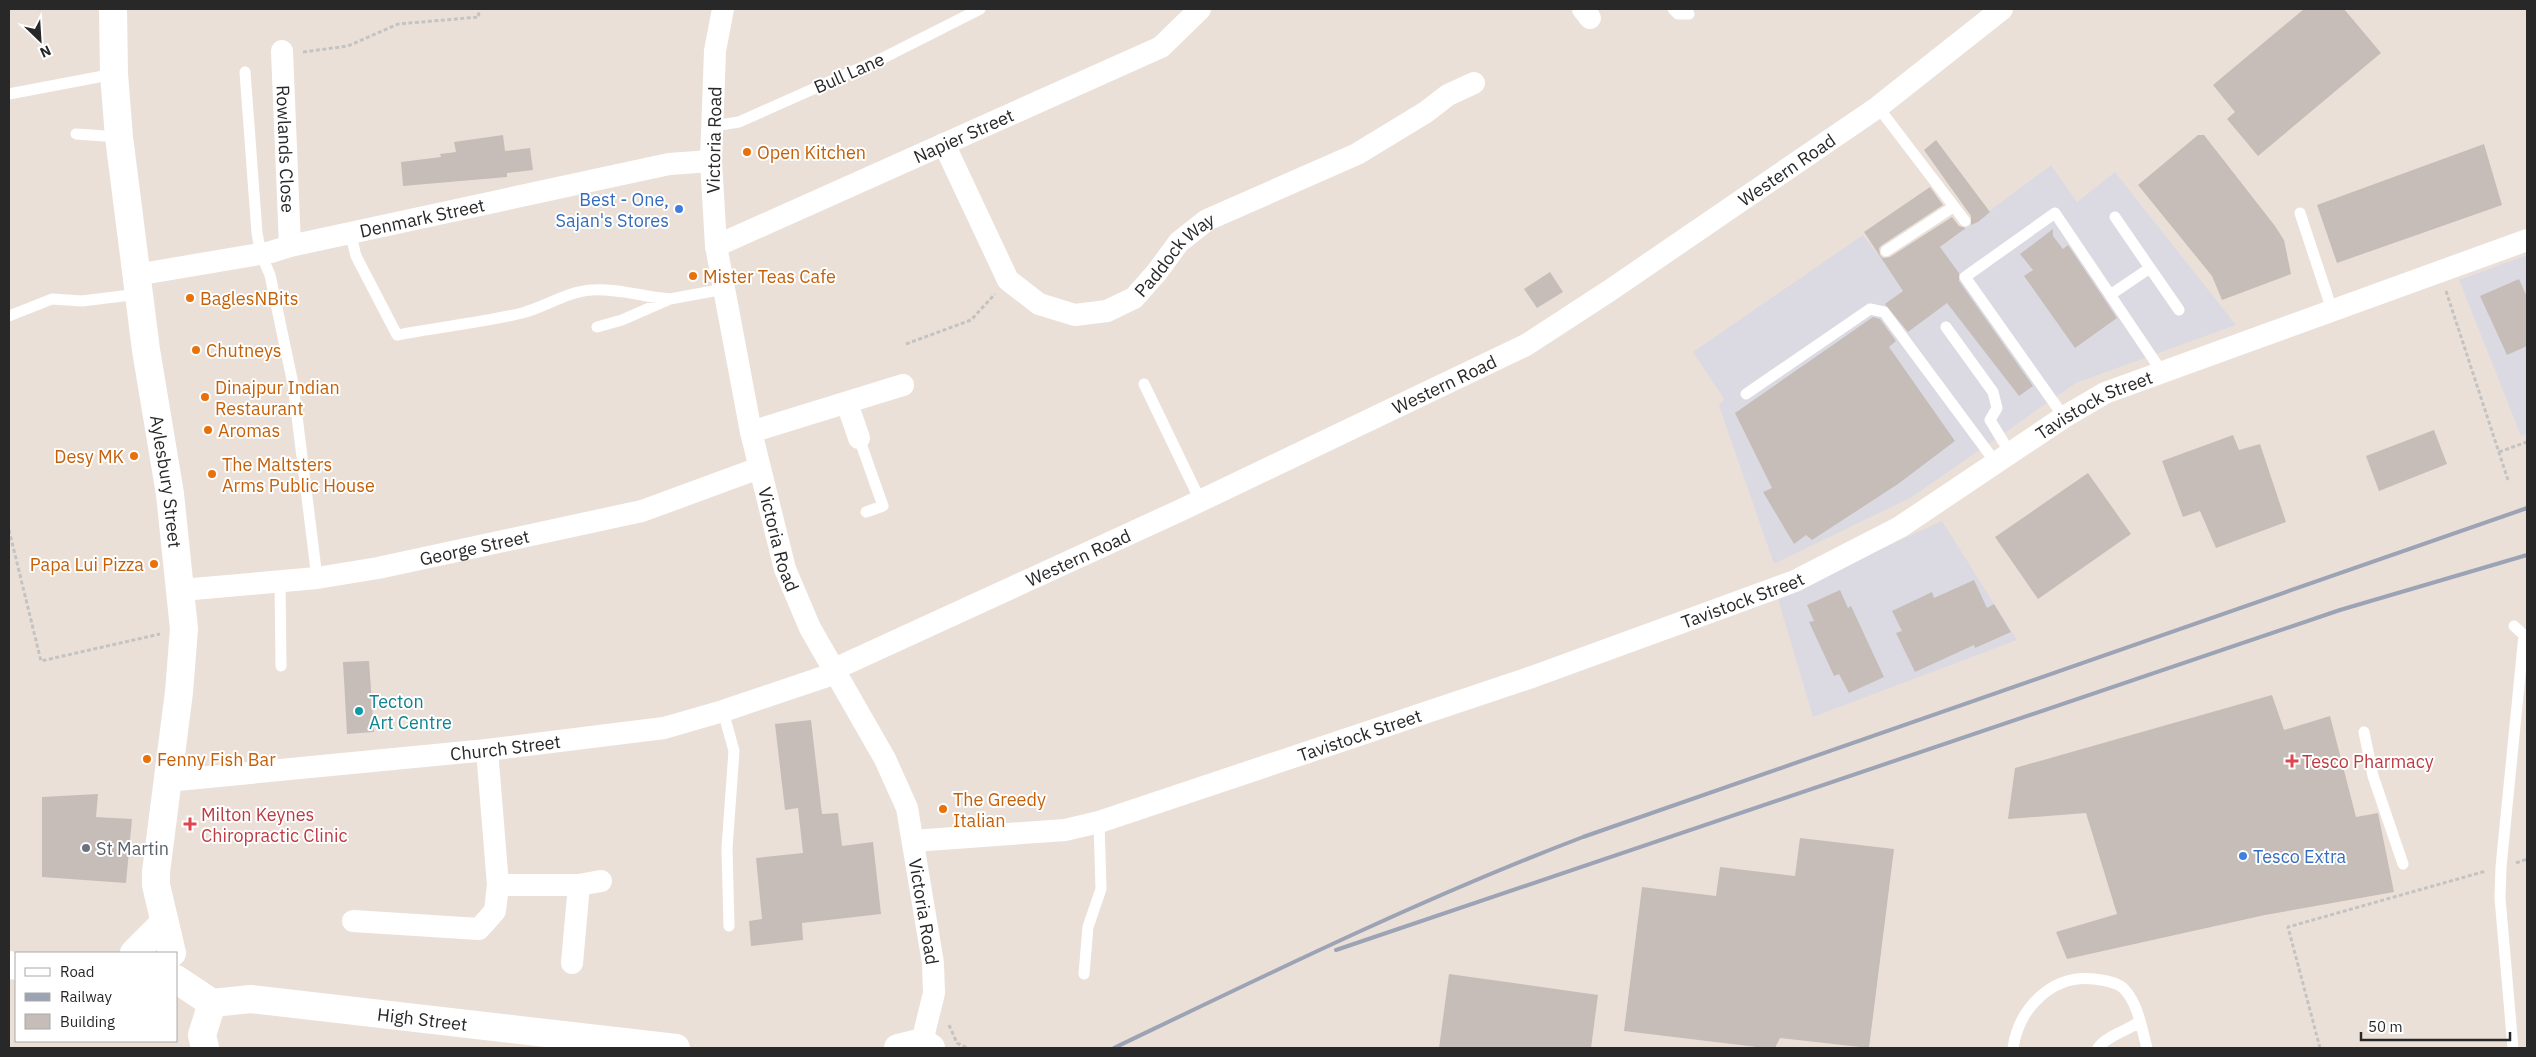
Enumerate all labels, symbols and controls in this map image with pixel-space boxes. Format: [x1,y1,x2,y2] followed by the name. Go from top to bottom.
[15,15,65,65] north arrow
[37,41,54,62] text: N
[810,47,888,99] street label: Bull Lane
[272,84,300,214] street label: Rowlands Close
[702,86,726,194] street label: Victoria Road
[910,103,1017,168] street label: Napier Street
[1734,128,1840,211] street label: Western Road
[757,141,866,164] place label: Open Kitchen
[741,146,753,158] marker: Open Kitchen
[556,188,669,232] place label: Best - One, Sajan's Stores
[357,193,487,242] street label: Denmark Street
[673,203,685,215] marker: Best - One, Sajan's Stores
[1129,207,1217,302] street label: Paddock Way
[703,265,836,288] place label: Mister Teas Cafe
[687,270,699,282] marker: Mister Teas Cafe
[200,287,298,310] place label: BaglesNBits
[184,292,196,304] marker: BaglesNBits
[206,339,282,362] place label: Chutneys
[190,344,202,356] marker: Chutneys
[1388,349,1500,419] street label: Western Road
[2031,365,2156,444] street label: Tavistock Street
[215,376,340,420] place label: Dinajpur Indian Restaurant
[199,391,211,403] marker: Dinajpur Indian Restaurant
[146,413,187,549] street label: Aylesbury Street
[218,419,280,442] place label: Aromas
[202,424,214,436] marker: Aromas
[54,445,125,468] place label: Desy MK
[128,450,140,462] marker: Desy MK
[222,453,375,497] place label: The Maltsters Arms Public House
[206,468,218,480] marker: The Maltsters Arms Public House
[754,485,805,595] street label: Victoria Road
[1022,523,1134,591] street label: Western Road
[417,524,531,570] street label: George Street
[30,553,144,576] place label: Papa Lui Pizza
[148,558,160,570] marker: Papa Lui Pizza
[1678,567,1808,633] street label: Tavistock Street
[369,690,452,734] place label: Tecton Art Centre
[1295,703,1424,766] street label: Tavistock Street
[353,705,365,717] marker: Tecton Art Centre
[449,729,562,765] street label: Church Street
[157,748,276,771] place label: Fenny Fish Bar
[2302,750,2434,773] place label: Tesco Pharmacy
[141,753,153,765] marker: Fenny Fish Bar
[2286,755,2298,767] marker: Tesco Pharmacy
[953,788,1046,832] place label: The Greedy Italian
[201,803,348,847] place label: Milton Keynes Chiropractic Clinic
[937,803,949,815] marker: The Greedy Italian
[183,817,197,831] marker: Milton Keynes Chiropractic Clinic
[96,837,169,860] place label: St Martin
[80,842,92,854] marker: St Martin
[2253,845,2347,868] place label: Tesco Extra
[2237,850,2249,862] marker: Tesco Extra
[904,857,945,966] street label: Victoria Road
[15,952,178,1042] legend
[60,962,95,981] text: Road
[60,987,113,1006] text: Railway
[376,1002,469,1035] street label: High Street
[2361,1010,2510,1042] scale bar
[60,1012,115,1031] text: Building
[2368,1017,2403,1036] text: 50 m

